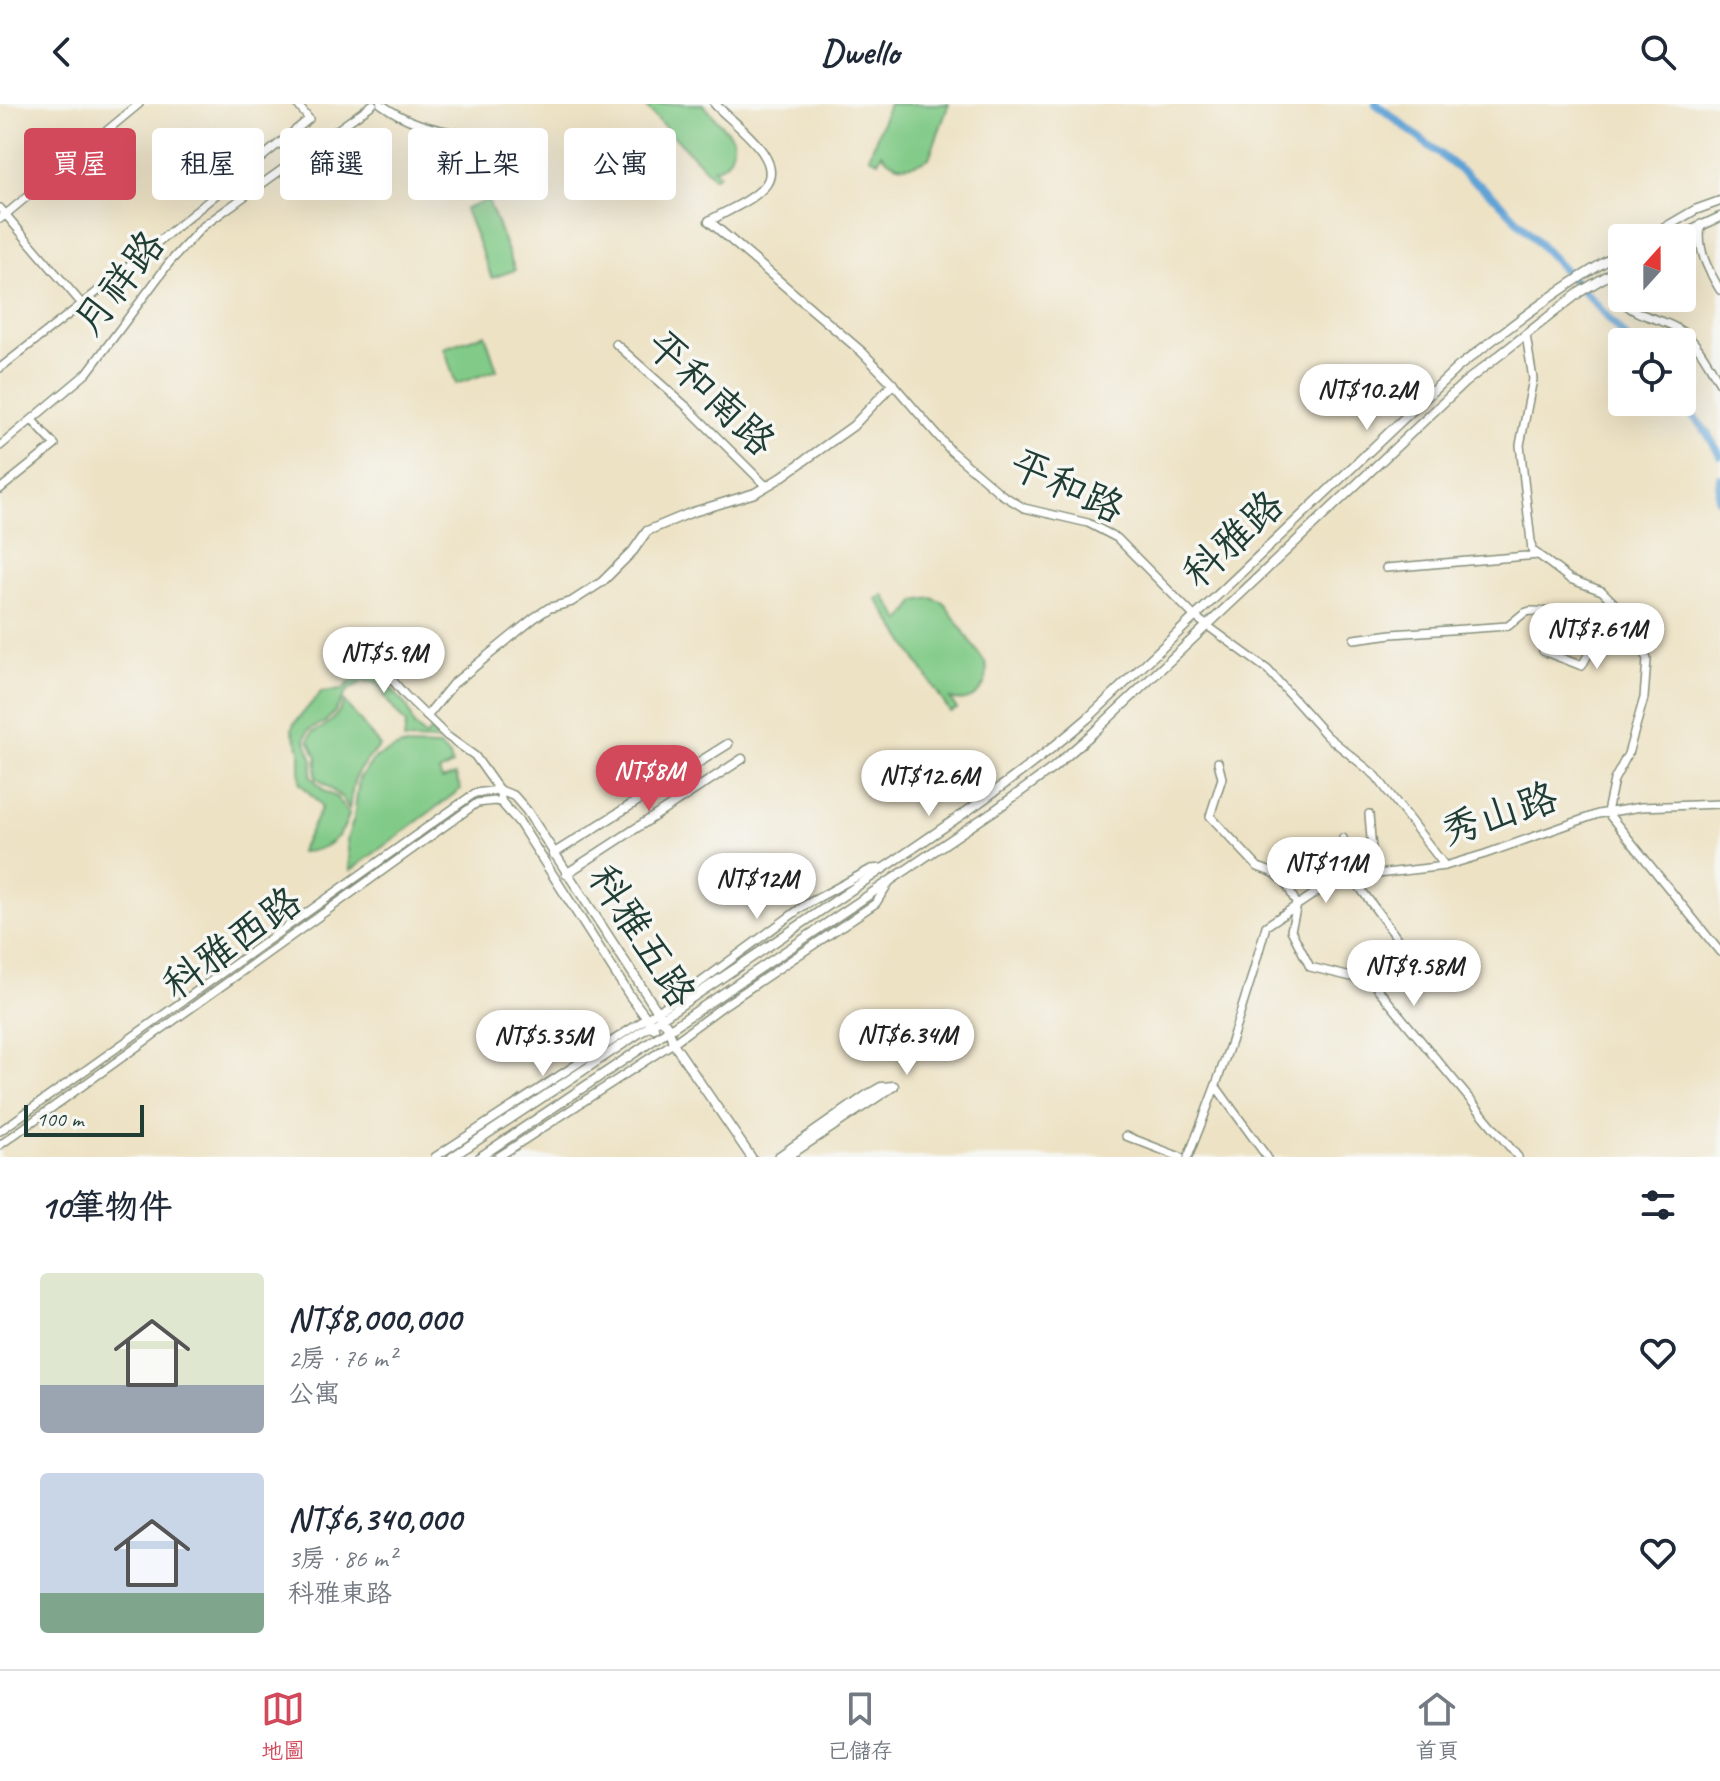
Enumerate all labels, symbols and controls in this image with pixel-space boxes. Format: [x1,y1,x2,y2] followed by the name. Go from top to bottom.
[821,29,899,75] text: Dwello
[40,30,84,74] icon: back
[1636,30,1680,74] icon: search
[24,128,136,200] chip: 買屋
[152,128,264,200] chip: 租屋
[280,128,392,200] chip: 篩選
[408,128,548,200] chip: 新上架
[564,128,676,200] chip: 公寓
[62,220,176,346] street label: 月祥路
[1608,224,1696,312] north arrow
[1608,224,1696,416] map controls
[636,319,786,467] street label: 平和南路
[1608,328,1696,416] button: locate
[1284,364,1450,432] pin: NT$10.2M
[1318,373,1416,406] text: NT$10.2M
[1002,438,1132,534] street label: 平和路
[1172,480,1294,598] street label: 科雅路
[1514,603,1680,671] pin: NT$7.61M
[1547,612,1647,645] text: NT$7.61M
[310,627,458,695] pin: NT$5.9M
[341,636,427,669] text: NT$5.9M
[593,745,705,813] pin: NT$8M
[846,750,1012,818] pin: NT$12.6M
[614,754,684,787] text: NT$8M
[879,759,979,792] text: NT$12.6M
[1434,772,1564,856] street label: 秀山路
[1261,837,1391,905] pin: NT$11M
[1285,846,1367,879] text: NT$11M
[692,853,822,921] pin: NT$12M
[577,855,707,1017] street label: 科雅五路
[716,862,798,895] text: NT$12M
[153,876,311,1010] street label: 科雅西路
[1331,940,1497,1008] pin: NT$9.58M
[1365,949,1463,982] text: NT$9.58M
[824,1009,990,1077] pin: NT$6.34M
[460,1010,626,1078] pin: NT$5.35M
[857,1018,957,1051] text: NT$6.34M
[494,1019,592,1052] text: NT$5.35M
[24,1101,144,1137] scale bar
[36,1105,83,1133] text: 100 m
[1636,1183,1680,1227] icon: filters
[40,1185,173,1228] text: 10筆物件
[288,1297,460,1340] text: NT$8,000,000
[104,1305,200,1401] icon: home
[1636,1331,1680,1375] icon: heart
[288,1342,396,1375] text: 2房 · 76 m²
[288,1377,340,1410] text: 公寓
[288,1497,461,1540] text: NT$6,340,000
[104,1505,200,1601] icon: home
[1636,1531,1680,1575] icon: heart
[288,1542,396,1575] text: 3房 · 86 m²
[288,1577,392,1610] text: 科雅東路
[261,1687,305,1765] tab: 地圖
[827,1687,893,1765] tab: 已儲存
[1415,1687,1459,1765] tab: 首頁

